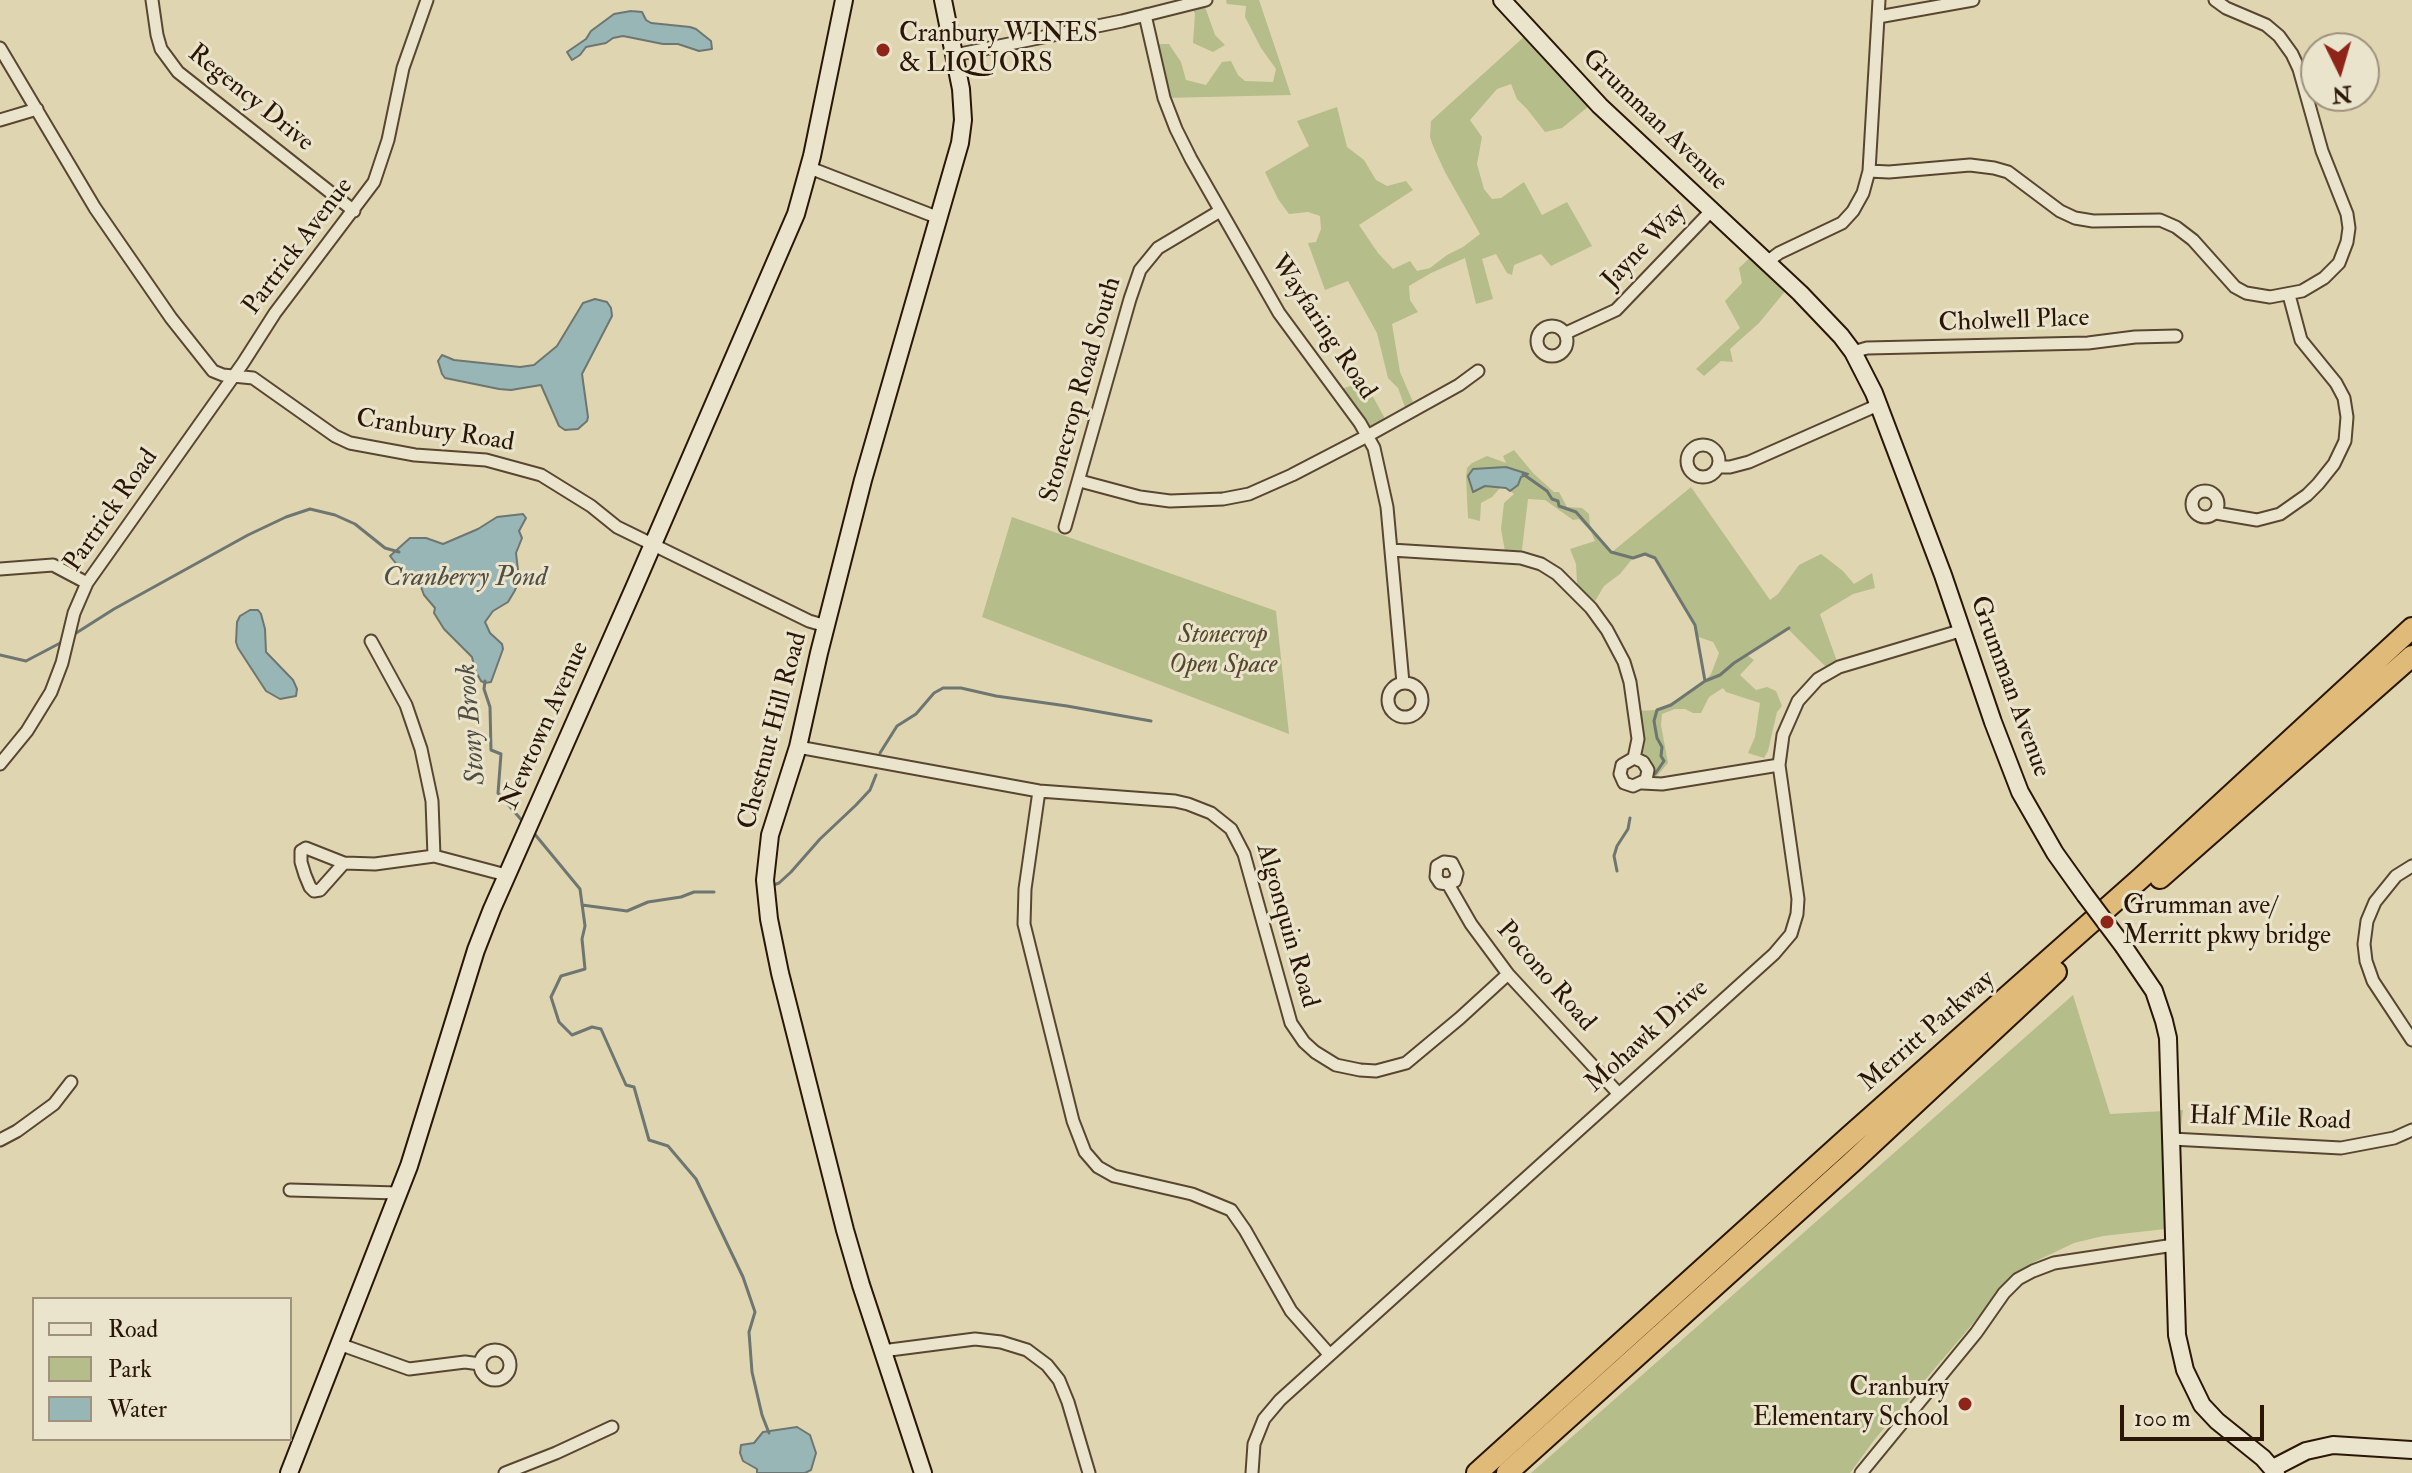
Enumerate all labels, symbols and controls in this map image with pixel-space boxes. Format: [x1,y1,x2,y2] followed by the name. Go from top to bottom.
[899,19,1098,80] place label: Cranbury WINES & LIQUORS
[2300,32,2380,112] north arrow
[181,39,319,159] street label: Regency Drive
[874,41,892,59] marker: Cranbury WINES & LIQUORS
[1575,44,1733,198] street label: Grumman Avenue
[2331,79,2353,109] text: N
[237,172,361,322] street label: Partrick Avenue
[1596,197,1694,297] street label: Jayne Way
[1262,250,1382,406] street label: Wayfaring Road
[1035,274,1129,506] street label: Stonecrop Road South
[1938,304,2090,340] street label: Cholwell Place
[354,404,516,460] street label: Cranbury Road
[58,444,166,578] street label: Partrick Road
[383,562,547,596] water label: Cranberry Pond
[1962,592,2056,782] street label: Grumman Avenue
[1169,620,1277,682] park label: Stonecrop Open Space
[733,629,815,833] street label: Chestnut Hill Road
[495,637,597,815] street label: Newtown Avenue
[451,662,495,786] water label: Stony Brook
[1248,840,1324,1012] street label: Algonquin Road
[2123,891,2331,952] place label: Grumman ave/ Merritt pkwy bridge
[2098,913,2116,931] marker: Grumman ave/ Merritt pkwy bridge
[1489,916,1601,1038] street label: Pocono Road
[1854,965,2002,1099] street label: Merritt Parkway
[1580,974,1716,1100] street label: Mohawk Drive
[2189,1102,2351,1138] street label: Half Mile Road
[32,1297,292,1441] legend
[108,1314,158,1345] text: Road
[108,1354,152,1385] text: Park
[1753,1373,1949,1434] place label: Cranbury Elementary School
[2124,1389,2268,1439] scale bar
[108,1394,167,1425] text: Water
[1956,1395,1974,1413] marker: Cranbury Elementary School
[2134,1403,2191,1434] text: 100 m

